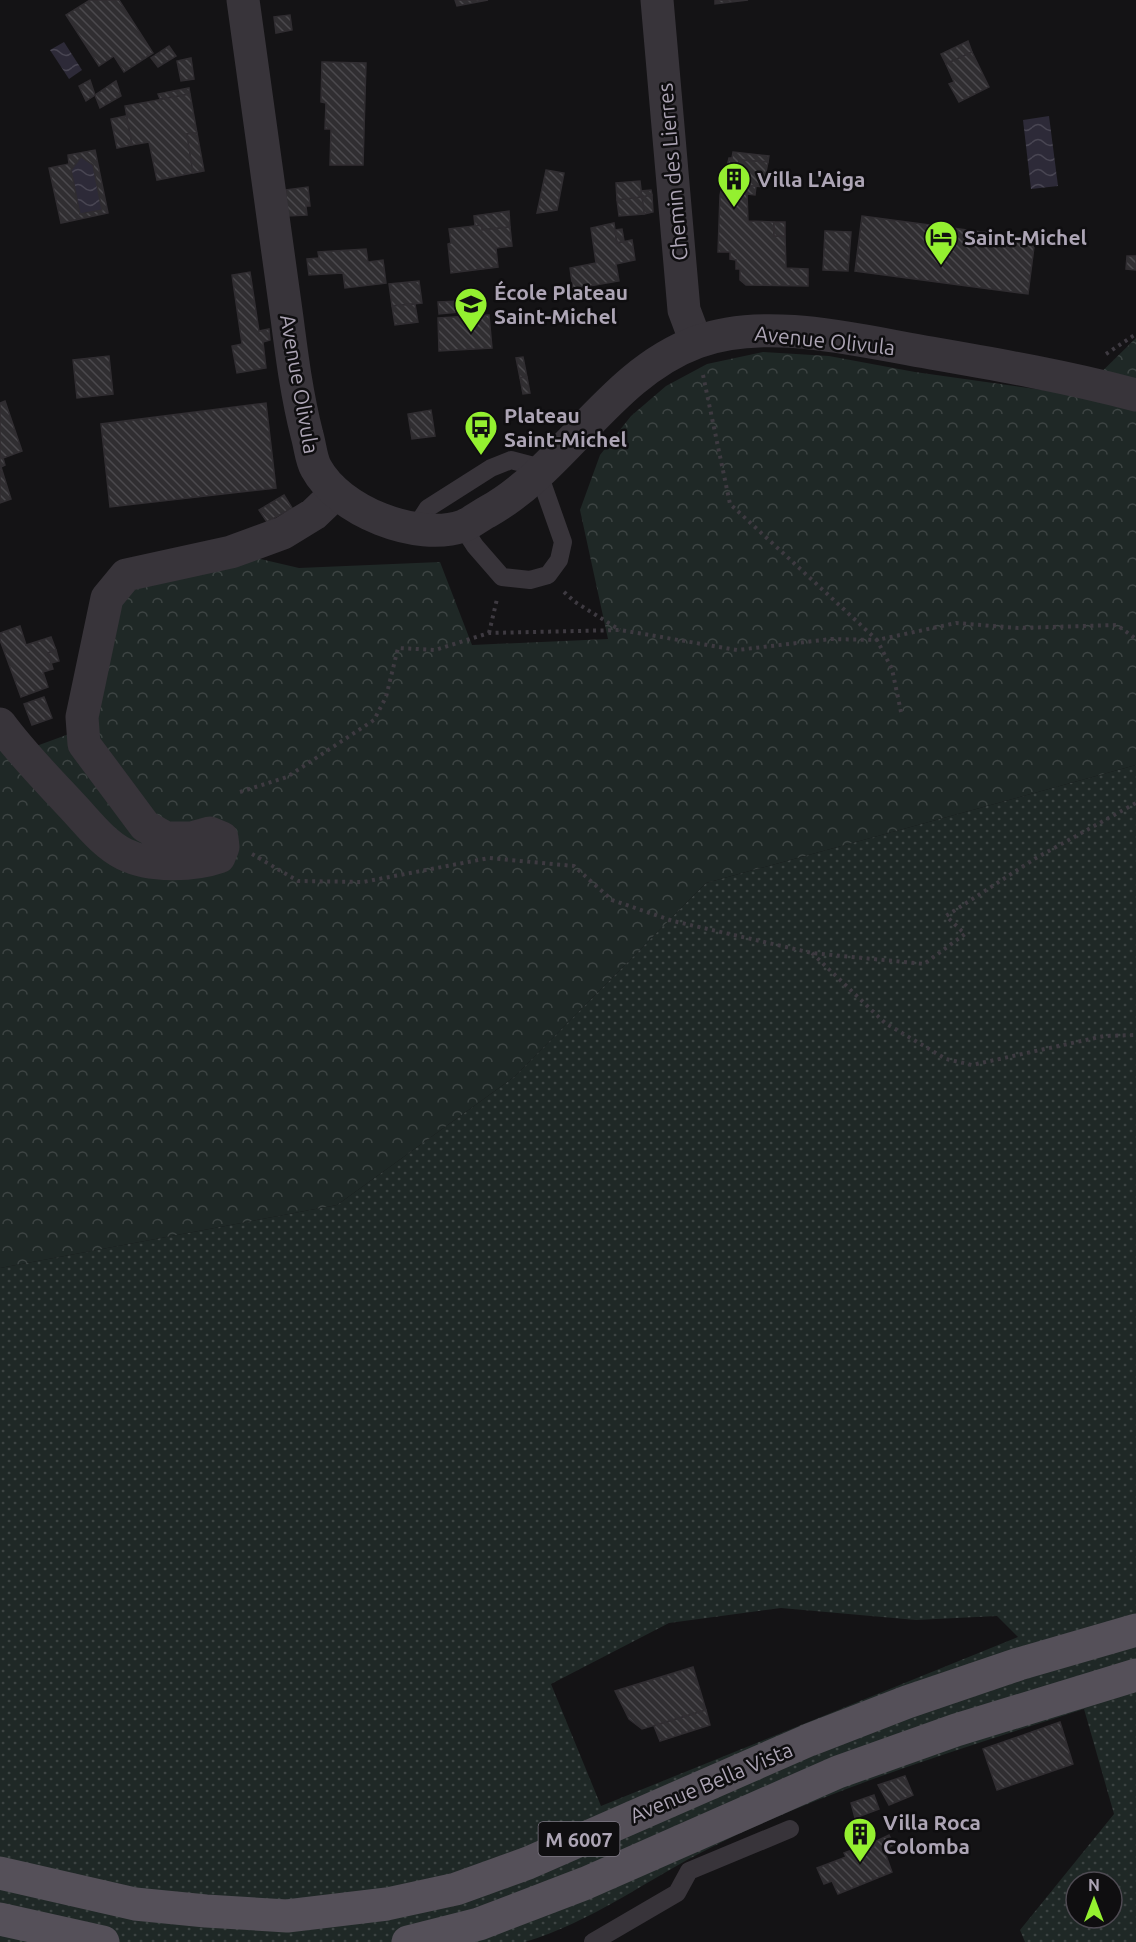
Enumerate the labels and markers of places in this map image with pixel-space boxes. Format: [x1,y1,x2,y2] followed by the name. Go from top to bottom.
[716,161,752,208] building icon: Villa L'Aiga
[757,167,865,191] place label: Villa L'Aiga
[923,219,959,266] hotel icon: Saint-Michel
[964,225,1087,249] place label: Saint-Michel
[494,280,628,328] place label: École Plateau Saint-Michel
[453,286,489,333] school or university icon: École Plateau Saint-Michel
[504,403,627,451] place label: Plateau Saint-Michel
[463,409,499,456] bus stop icon: Plateau Saint-Michel
[883,1810,981,1858] place label: Villa Roca Colomba
[842,1816,878,1863] building icon: Villa Roca Colomba

